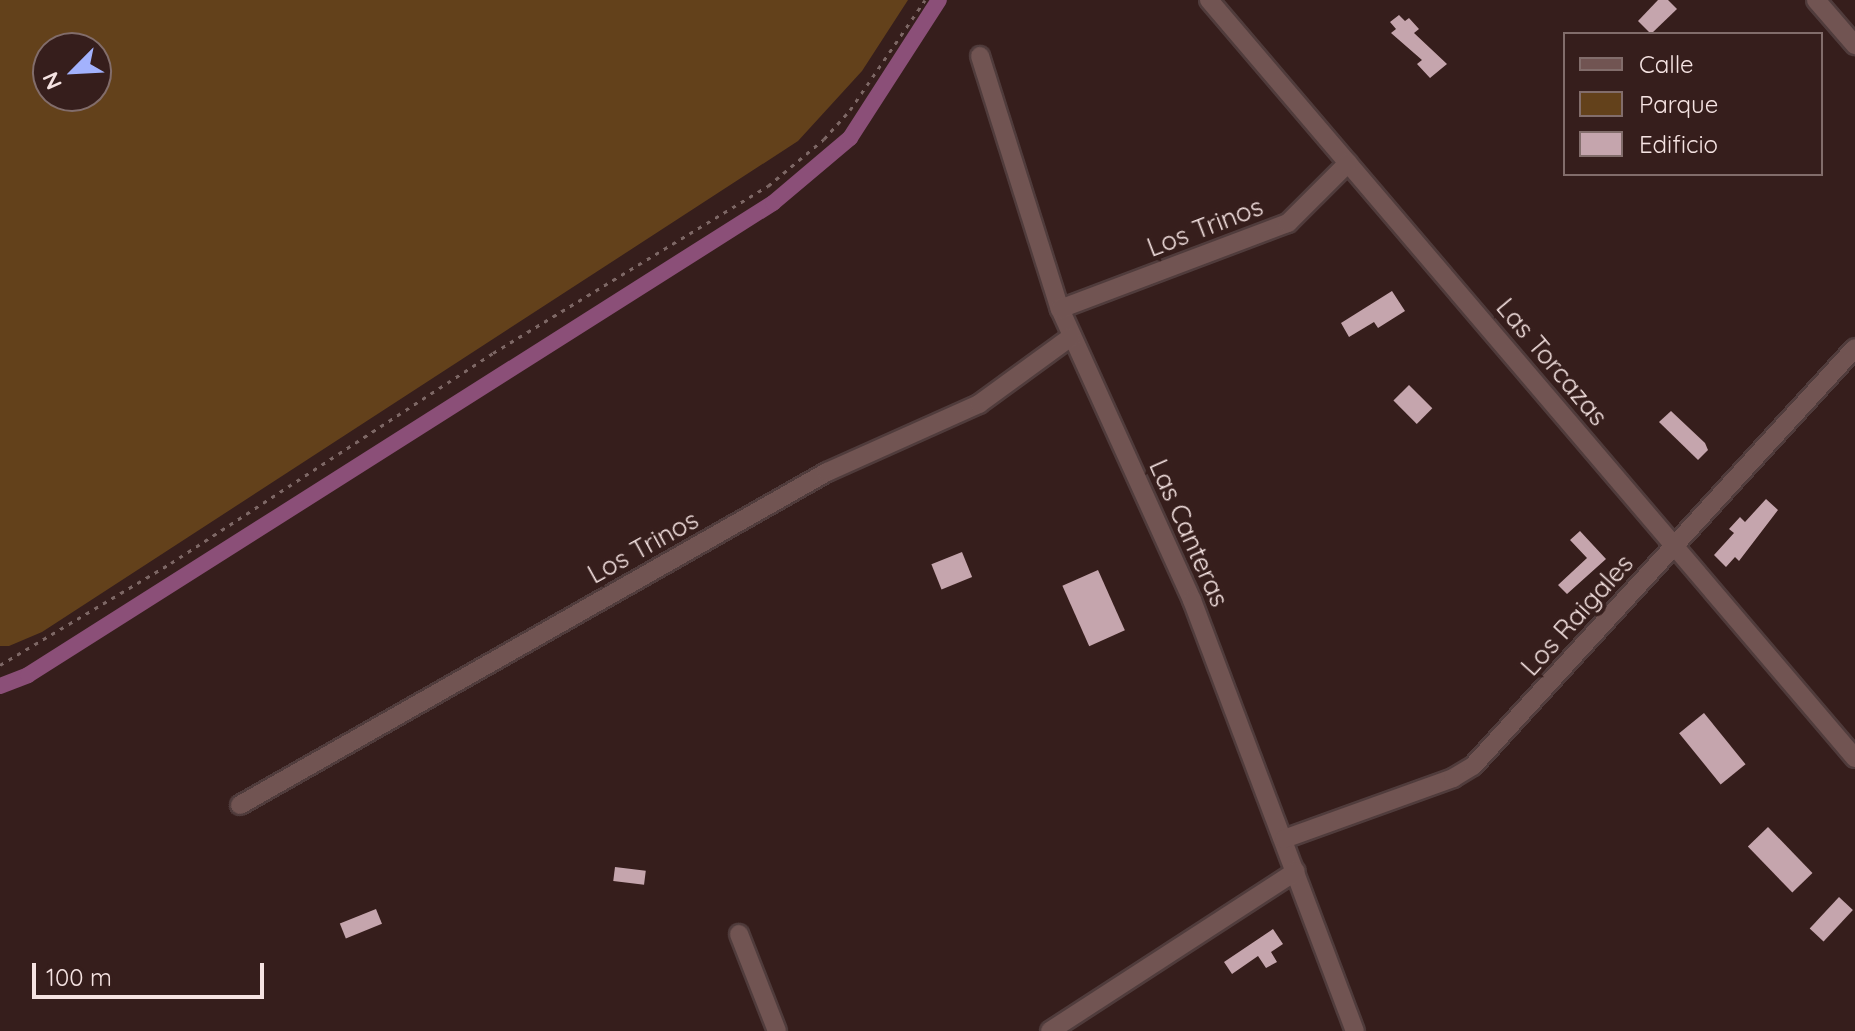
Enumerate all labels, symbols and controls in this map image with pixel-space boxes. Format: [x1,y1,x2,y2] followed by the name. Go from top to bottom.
[32,32,112,112] north arrow
[1563,32,1823,176] legend
[1639,49,1694,79] text: Calle
[36,68,68,94] text: N
[1639,89,1718,119] text: Parque
[1639,129,1718,159] text: Edificio
[1143,191,1267,263] street label: Los Trinos
[1490,292,1614,432] street label: Las Torcazas
[1143,455,1235,611] street label: Las Canteras
[582,504,704,590] street label: Los Trinos
[1515,548,1639,682] street label: Los Raigales
[36,947,268,997] scale bar
[46,962,112,992] text: 100 m

